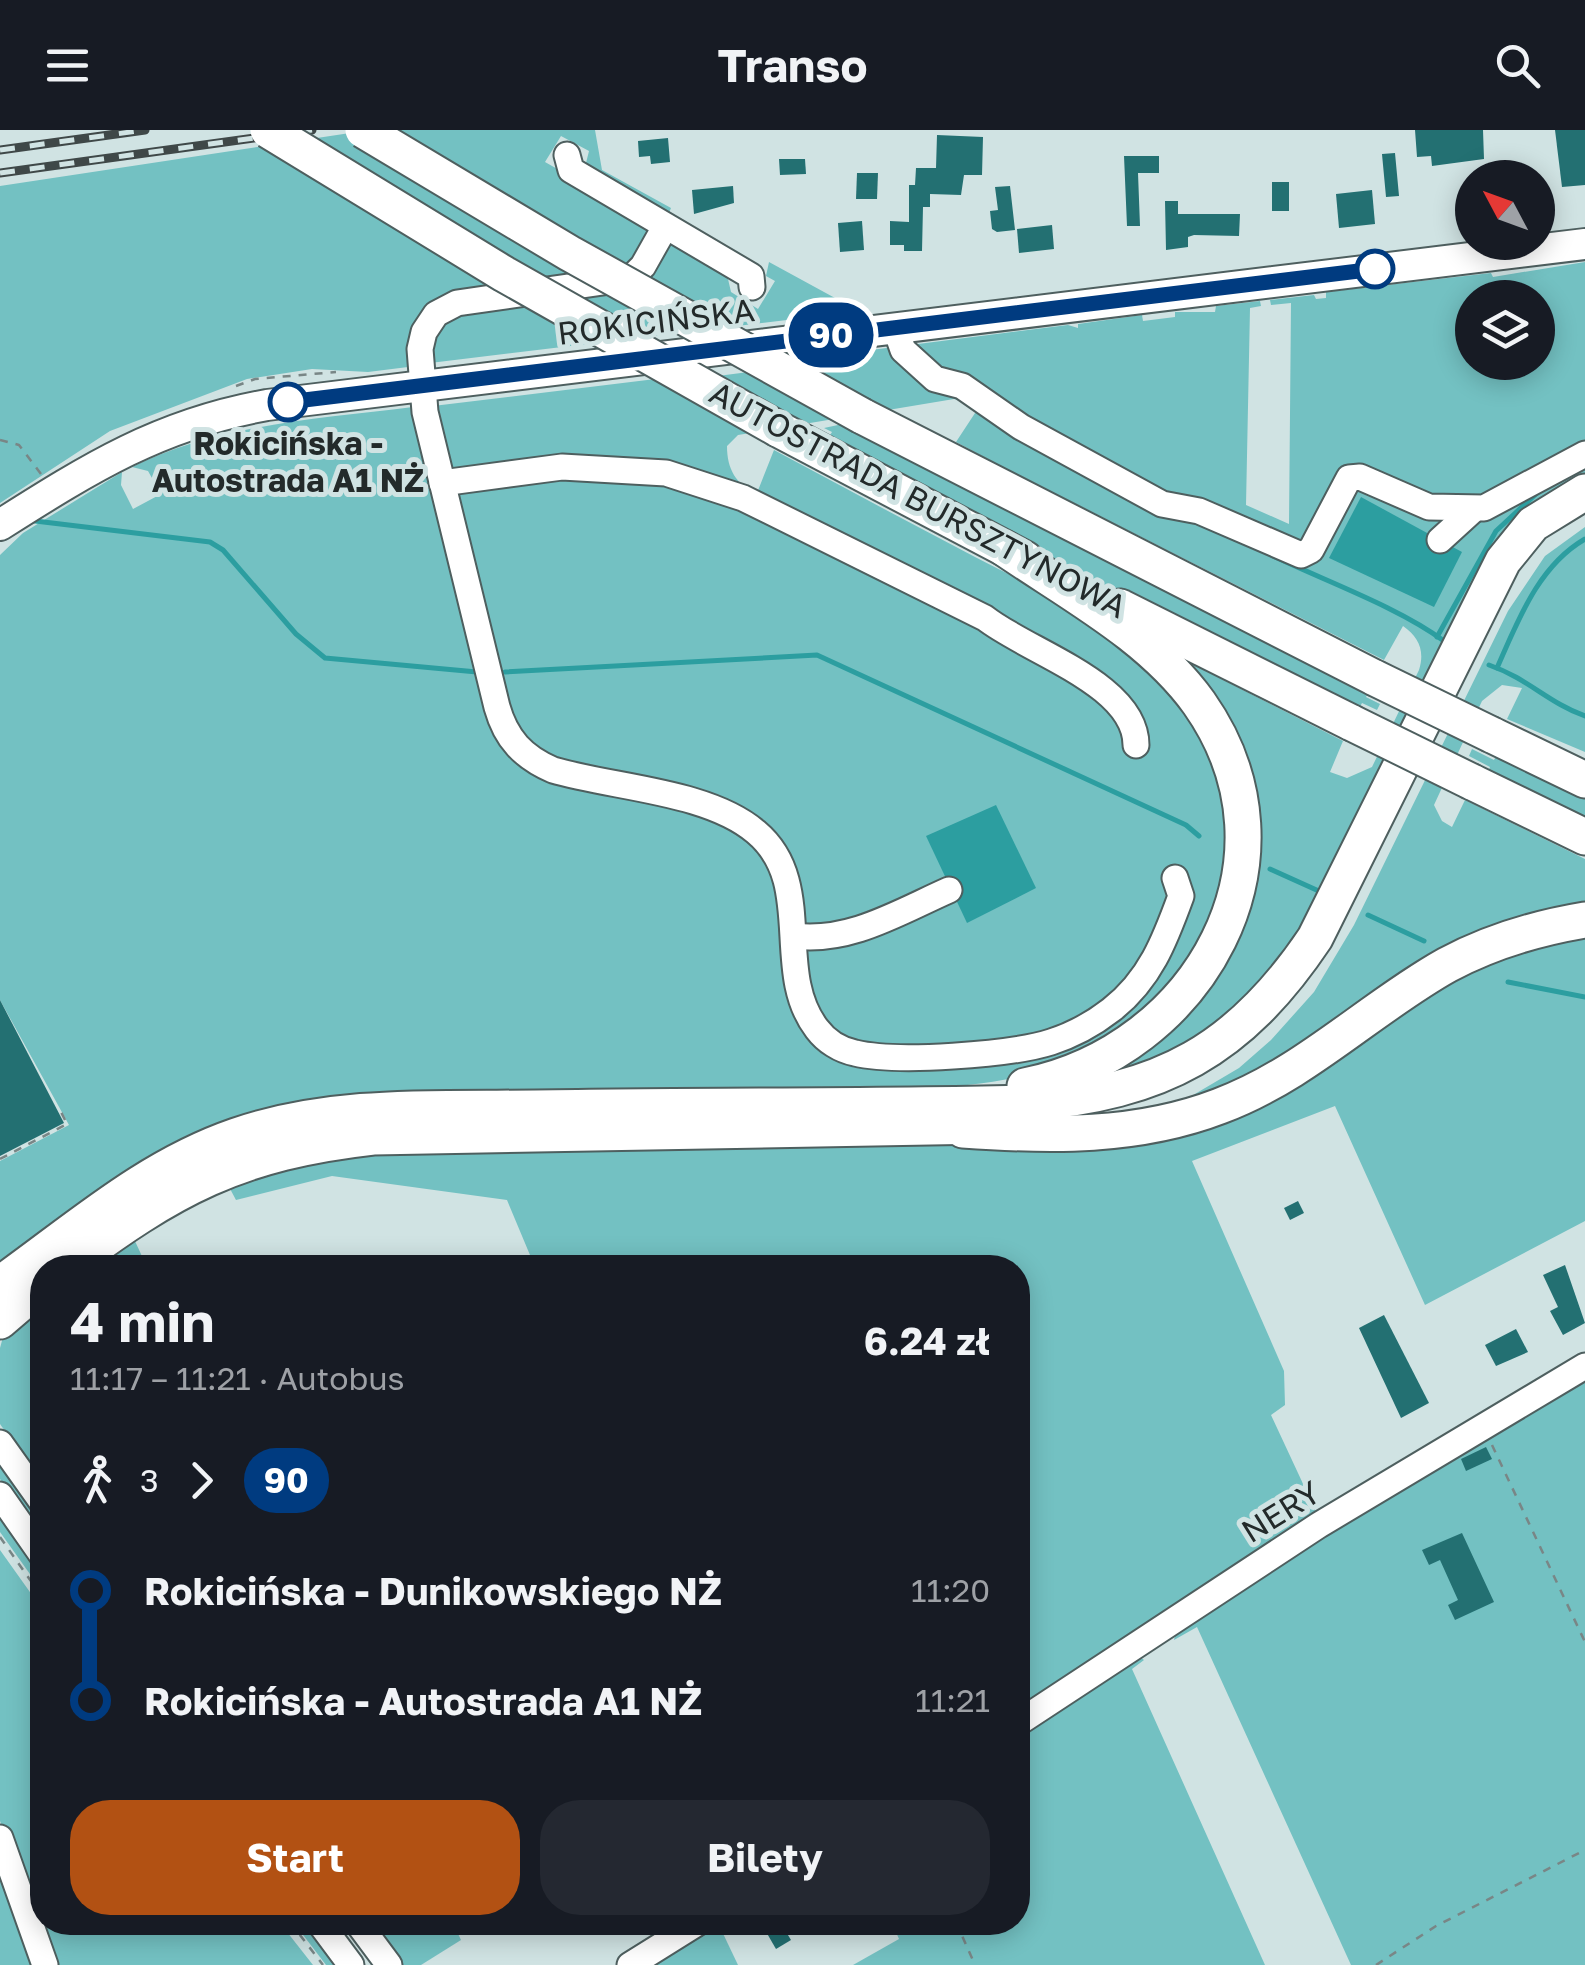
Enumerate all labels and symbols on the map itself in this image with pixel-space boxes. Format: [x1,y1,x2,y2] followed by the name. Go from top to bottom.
[1455,160,1555,260] north arrow
[1356,250,1394,288] unlabelled marker
[555,290,757,352] street label: ROKICIŃSKA
[786,302,876,368] line badge: 90
[704,373,1133,625] street label: AUTOSTRADA BURSZTYNOWA
[269,383,307,421] marker: Rokicińska - Autostrada A1 NŻ
[152,424,424,499] place label: Rokicińska - Autostrada A1 NŻ
[1234,1472,1327,1550] street label: NERY

